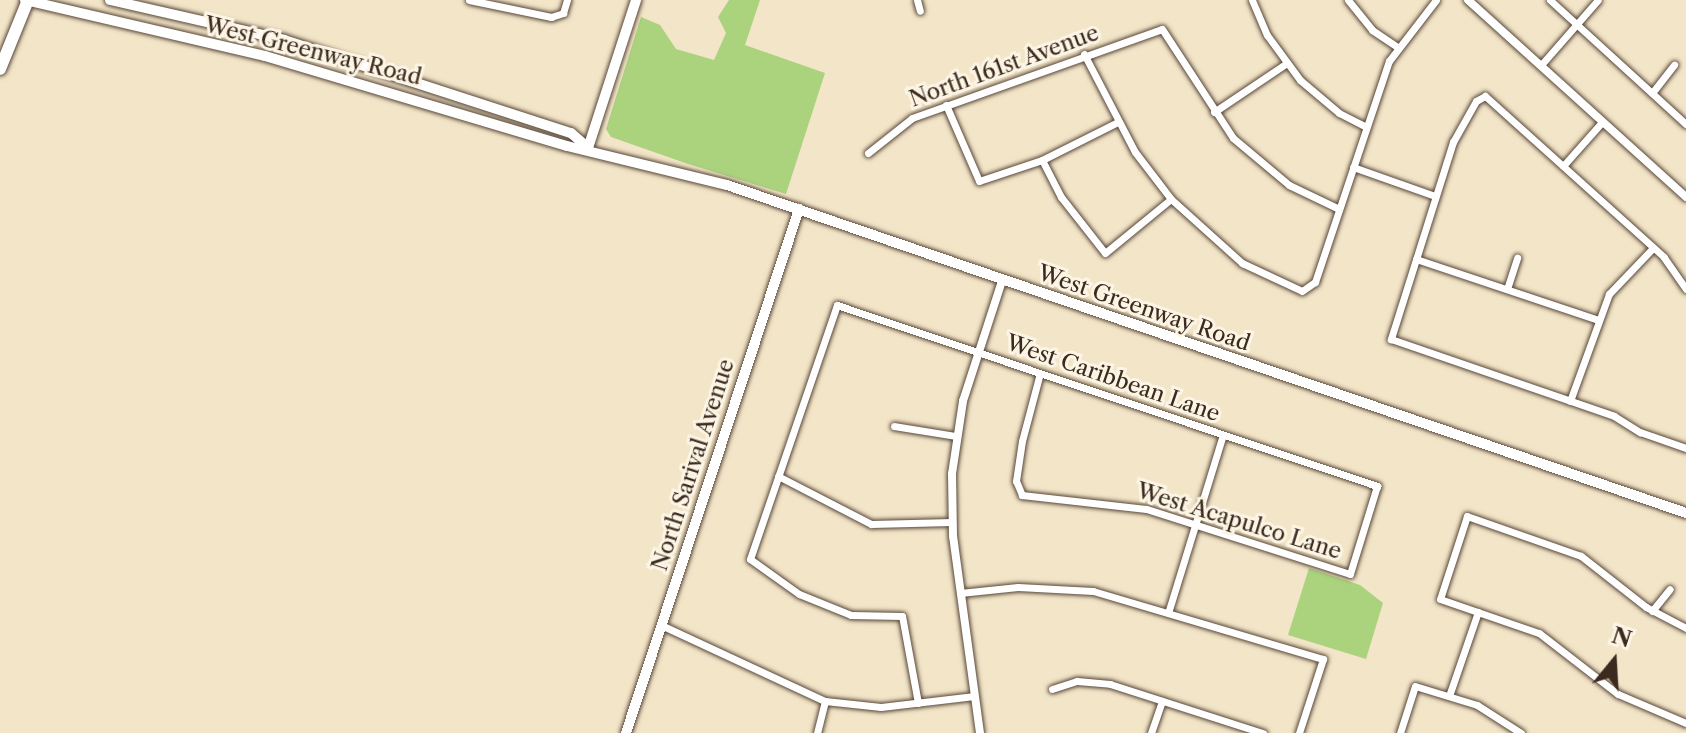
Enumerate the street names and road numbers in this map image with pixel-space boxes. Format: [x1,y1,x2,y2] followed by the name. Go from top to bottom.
[201,11,425,91] street label: West Greenway Road
[905,19,1103,113] street label: North 161st Avenue
[1034,259,1254,357] street label: West Greenway Road
[1003,329,1223,427] street label: West Caribbean Lane
[646,356,740,574] street label: North Sarival Avenue
[1133,477,1345,565] street label: West Acapulco Lane

